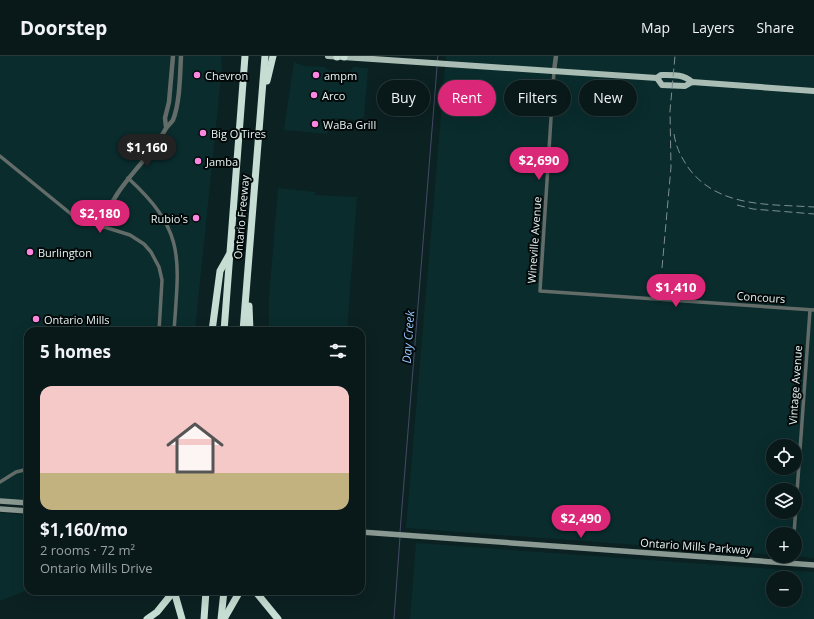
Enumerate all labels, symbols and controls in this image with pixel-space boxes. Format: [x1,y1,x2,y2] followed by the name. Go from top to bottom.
[20,15,107,41] text: Doorstep
[641,18,670,37] text: Map
[692,18,734,37] text: Layers
[756,18,794,37] text: Share
[205,68,248,83] place label: Chevron
[324,68,357,83] place label: ampm
[192,70,202,80] marker: Chevron
[311,70,321,80] marker: ampm
[377,80,430,116] chip: Buy
[438,80,496,116] chip: Rent
[504,80,571,116] chip: Filters
[579,80,637,116] chip: New
[322,88,346,103] place label: Arco
[309,90,319,100] marker: Arco
[323,117,376,132] place label: WaBa Grill
[310,119,320,129] marker: WaBa Grill
[211,126,266,141] place label: Big O Tires
[198,128,208,138] marker: Big O Tires
[114,134,180,168] pin: $1,160
[127,138,167,156] text: $1,160
[506,147,572,181] pin: $2,690
[519,151,559,169] text: $2,690
[205,154,238,169] place label: Jamba
[193,156,203,166] marker: Jamba
[230,174,252,260] street label: Ontario Freeway
[523,196,545,284] street label: Wineville Avenue
[67,200,133,234] pin: $2,180
[80,204,120,222] text: $2,180
[151,211,188,226] place label: Rubio's
[191,213,201,223] marker: Rubio's
[38,245,92,260] place label: Burlington
[25,247,35,257] marker: Burlington
[643,274,709,308] pin: $1,410
[656,278,696,296] text: $1,410
[736,288,786,306] street label: Concours
[398,309,418,364] water label: Day Creek
[44,312,110,327] place label: Ontario Mills
[31,314,41,324] marker: Ontario Mills
[40,340,111,363] text: 5 homes
[327,340,349,362] icon: filters
[785,345,805,425] street label: Vintage Avenue
[159,412,231,484] icon: home
[766,439,802,607] map controls
[766,439,802,475] button: locate
[766,483,802,519] button: layers
[548,505,614,539] pin: $2,490
[561,509,601,527] text: $2,490
[40,518,128,541] text: $1,160/mo
[766,527,802,563] button: +
[640,535,753,557] street label: Ontario Mills Parkway
[40,541,135,559] text: 2 rooms · 72 m²
[40,559,153,577] text: Ontario Mills Drive
[766,571,802,607] button: −

